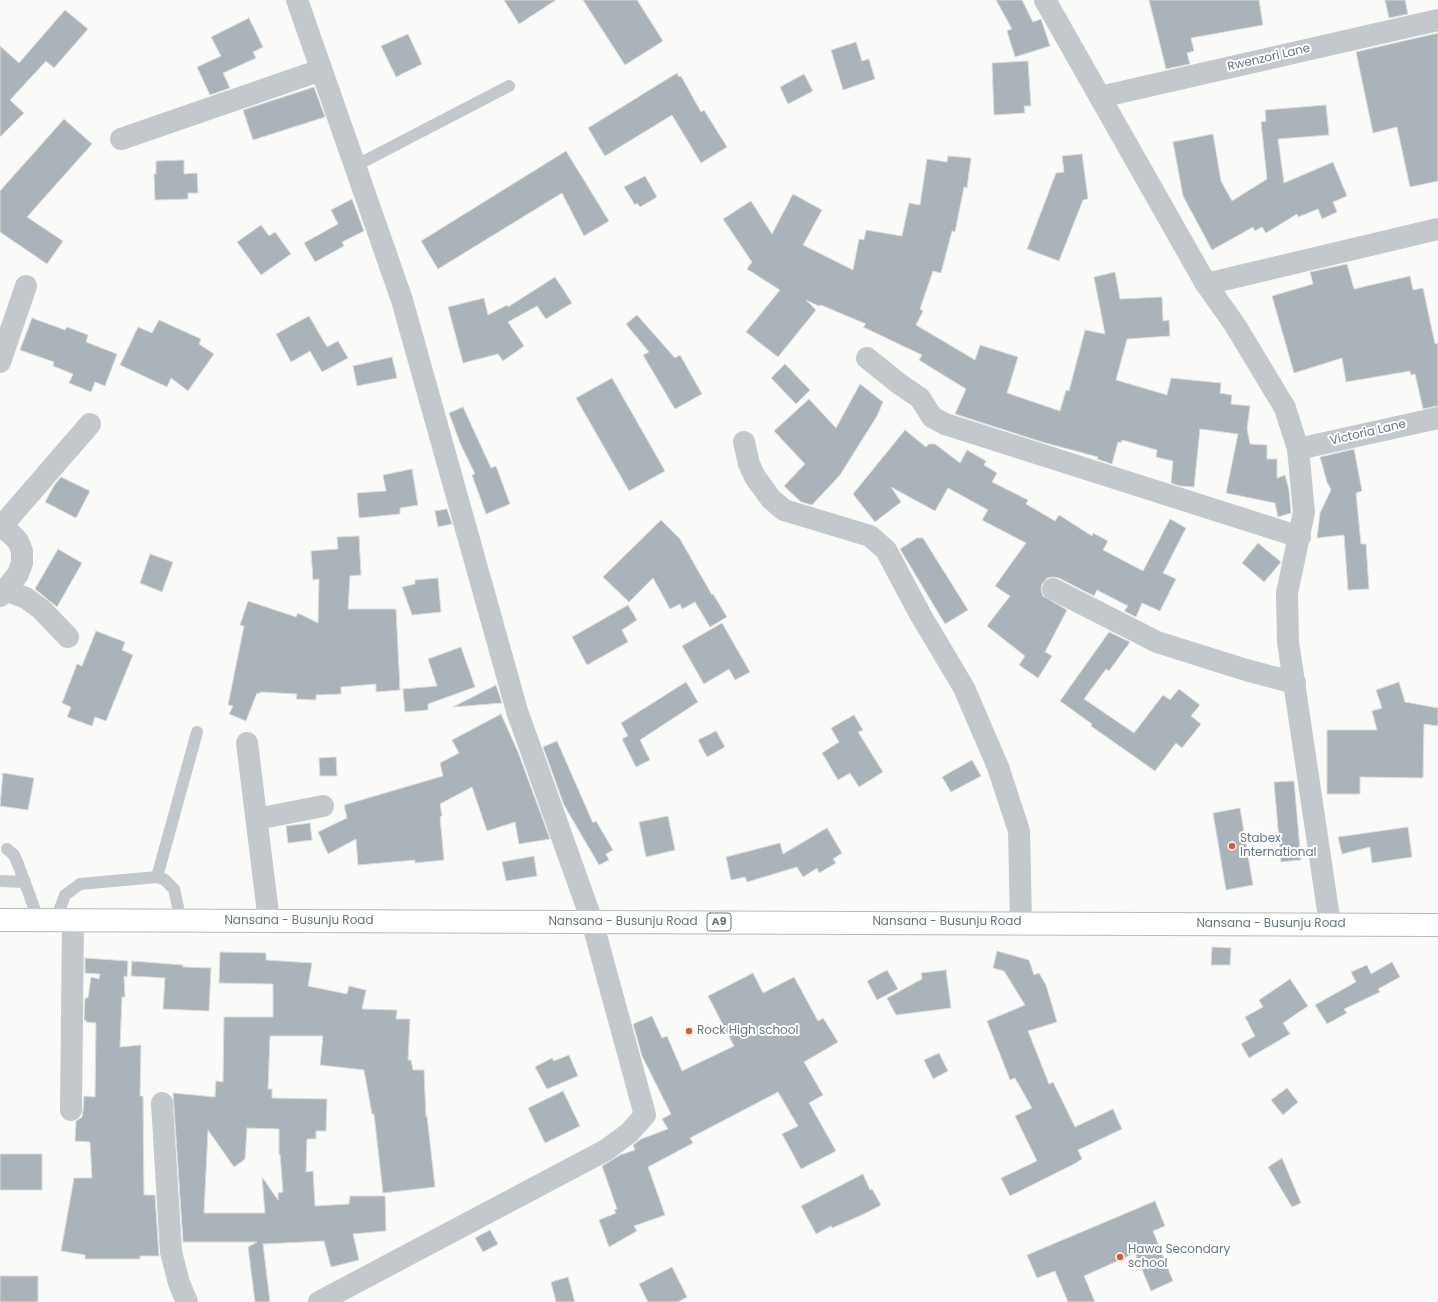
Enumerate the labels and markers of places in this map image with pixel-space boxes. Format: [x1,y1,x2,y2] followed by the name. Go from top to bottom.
[1240,832,1316,860] place label: Stabex International
[1227,841,1237,851] marker: Stabex International
[697,1024,798,1038] place label: Rock High school
[684,1026,694,1036] marker: Rock High school
[1128,1243,1230,1271] place label: Hawa Secondary school
[1115,1252,1125,1262] marker: Hawa Secondary school

